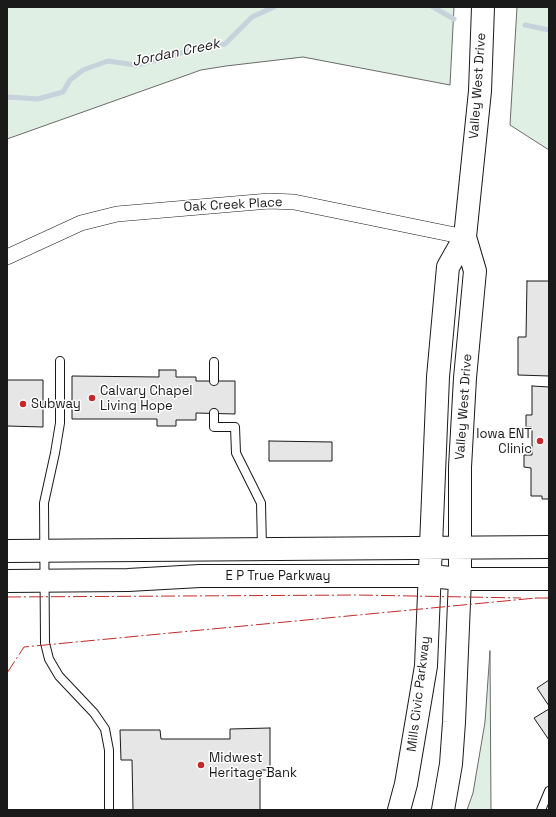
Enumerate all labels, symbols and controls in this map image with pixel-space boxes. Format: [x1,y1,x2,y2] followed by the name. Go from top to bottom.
[467,32,489,140] street label: Valley West Drive
[131,36,221,70] water label: Jordan Creek
[183,195,283,215] street label: Oak Creek Place
[453,353,475,461] street label: Valley West Drive
[100,383,193,414] place label: Calvary Chapel Living Hope
[87,393,97,403] marker: Calvary Chapel Living Hope
[31,396,81,412] place label: Subway
[18,399,28,409] marker: Subway
[476,426,532,457] place label: Iowa ENT Clinic
[535,436,545,446] marker: Iowa ENT Clinic
[226,568,330,584] street label: E P True Parkway
[404,635,434,753] street label: Mills Civic Parkway
[209,750,297,781] place label: Midwest Heritage Bank
[196,760,206,770] marker: Midwest Heritage Bank

